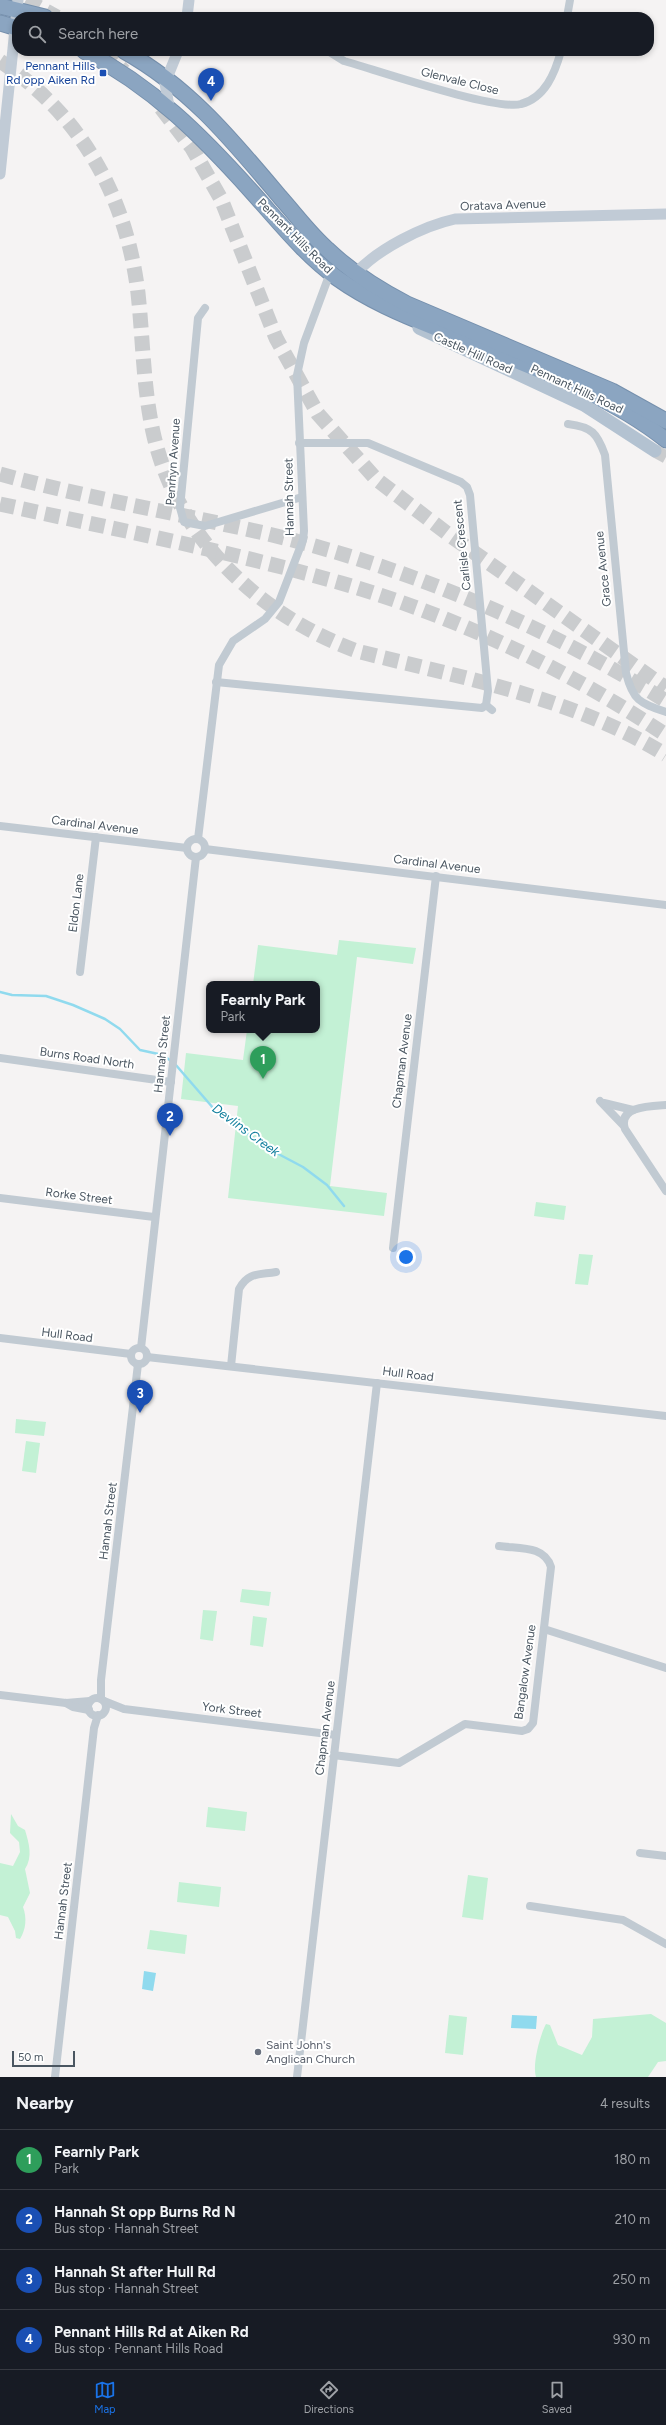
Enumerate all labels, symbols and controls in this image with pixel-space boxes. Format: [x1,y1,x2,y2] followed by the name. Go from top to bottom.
[12,12,654,56] search box
[26,23,48,45] icon: search
[58,25,138,43] text: Search here
[6,59,95,87] place label: Pennant Hills Rd opp Aiken Rd
[420,65,501,98] street label: Glenvale Close
[98,68,108,78] marker: Pennant Hills Rd opp Aiken Rd
[198,68,224,101] pin: 4
[255,196,335,276] street label: Pennant Hills Road
[460,196,547,213] street label: Oratava Avenue
[431,329,515,377] street label: Castle Hill Road
[529,361,625,417] street label: Pennant Hills Road
[163,418,183,506] street label: Penrhyn Avenue
[281,457,297,536] street label: Hannah Street
[450,498,474,591] street label: Carlisle Crescent
[592,530,614,607] street label: Grace Avenue
[51,813,140,837] street label: Cardinal Avenue
[393,852,482,876] street label: Cardinal Avenue
[65,872,87,933] street label: Eldon Lane
[206,981,320,1033] popup
[220,991,306,1009] text: Fearnly Park
[220,1009,245,1024] text: Park
[389,1012,415,1109] street label: Chapman Avenue
[151,1014,173,1093] street label: Hannah Street
[39,1044,136,1072] street label: Burns Road North
[250,1046,276,1079] pin: 1
[209,1101,283,1160] water label: Devlins Creek
[157,1103,183,1136] pin: 2
[45,1185,114,1207] street label: Rorke Street
[396,1247,416,1267] your location
[41,1325,93,1345] street label: Hull Road
[382,1364,434,1384] street label: Hull Road
[127,1380,153,1413] pin: 3
[96,1481,120,1561] street label: Hannah Street
[511,1623,539,1720] street label: Bangalow Avenue
[312,1679,338,1776] street label: Chapman Avenue
[201,1699,263,1721] street label: York Street
[51,1861,75,1941] street label: Hannah Street
[266,2038,355,2066] place label: Saint John's Anglican Church
[253,2047,263,2057] marker: Saint John's Anglican Church
[12,2049,75,2068] scale bar
[18,2051,43,2064] text: 50 m
[16,2093,74,2113] text: Nearby
[600,2096,650,2111] text: 4 results
[54,2143,139,2161] text: Fearnly Park
[26,2152,32,2167] text: 1
[614,2152,650,2167] text: 180 m
[54,2161,79,2176] text: Park
[54,2203,236,2221] text: Hannah St opp Burns Rd N
[25,2212,33,2227] text: 2
[615,2212,650,2227] text: 210 m
[54,2221,199,2236] text: Bus stop · Hannah Street
[54,2263,216,2281] text: Hannah St after Hull Rd
[25,2272,33,2287] text: 3
[613,2272,650,2287] text: 250 m
[54,2281,199,2296] text: Bus stop · Hannah Street
[54,2323,249,2341] text: Pennant Hills Rd at Aiken Rd
[25,2332,33,2347] text: 4
[613,2332,650,2347] text: 930 m
[54,2341,223,2356] text: Bus stop · Pennant Hills Road
[94,2379,116,2416] tab: Map
[304,2379,354,2416] tab: Directions
[542,2379,572,2416] tab: Saved

